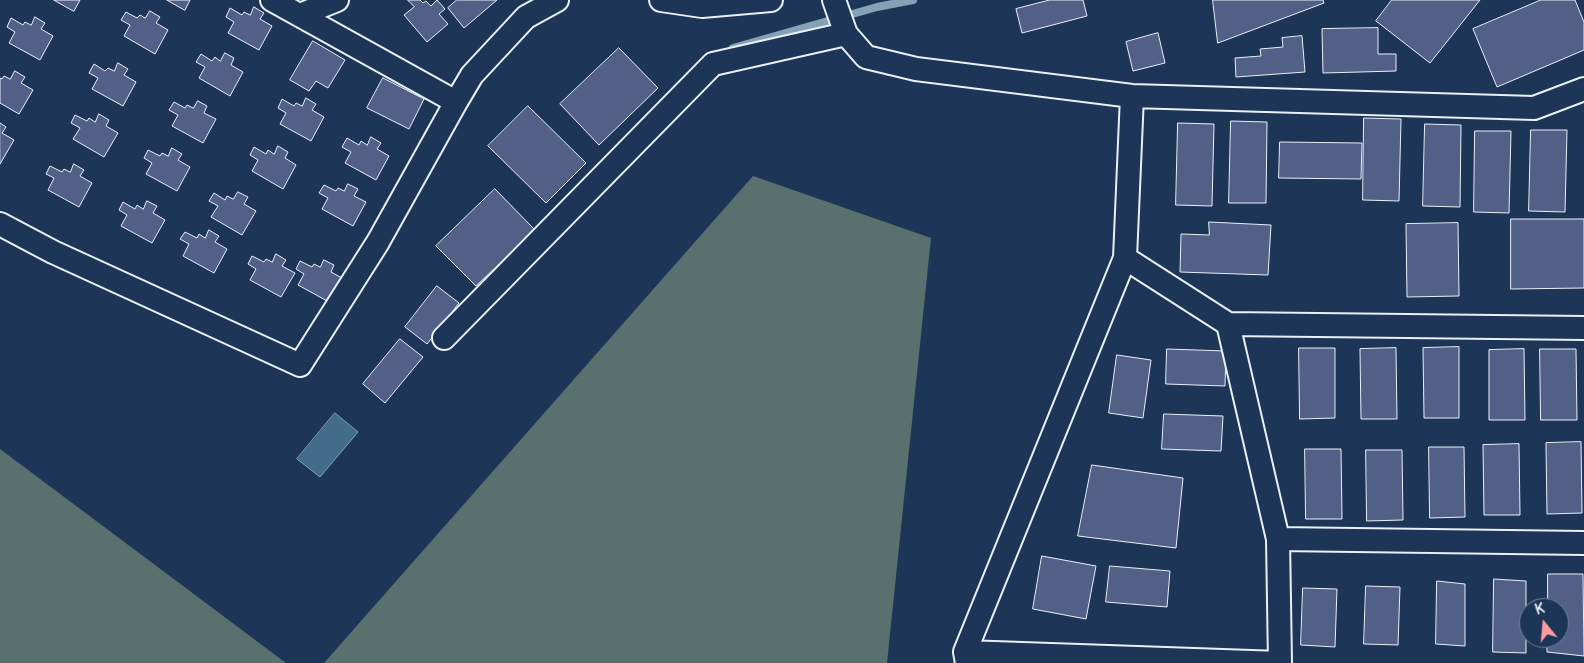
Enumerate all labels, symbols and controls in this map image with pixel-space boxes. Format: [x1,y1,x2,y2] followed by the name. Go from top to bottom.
[1519,598,1569,648] north arrow
[1533,600,1546,619] text: K

